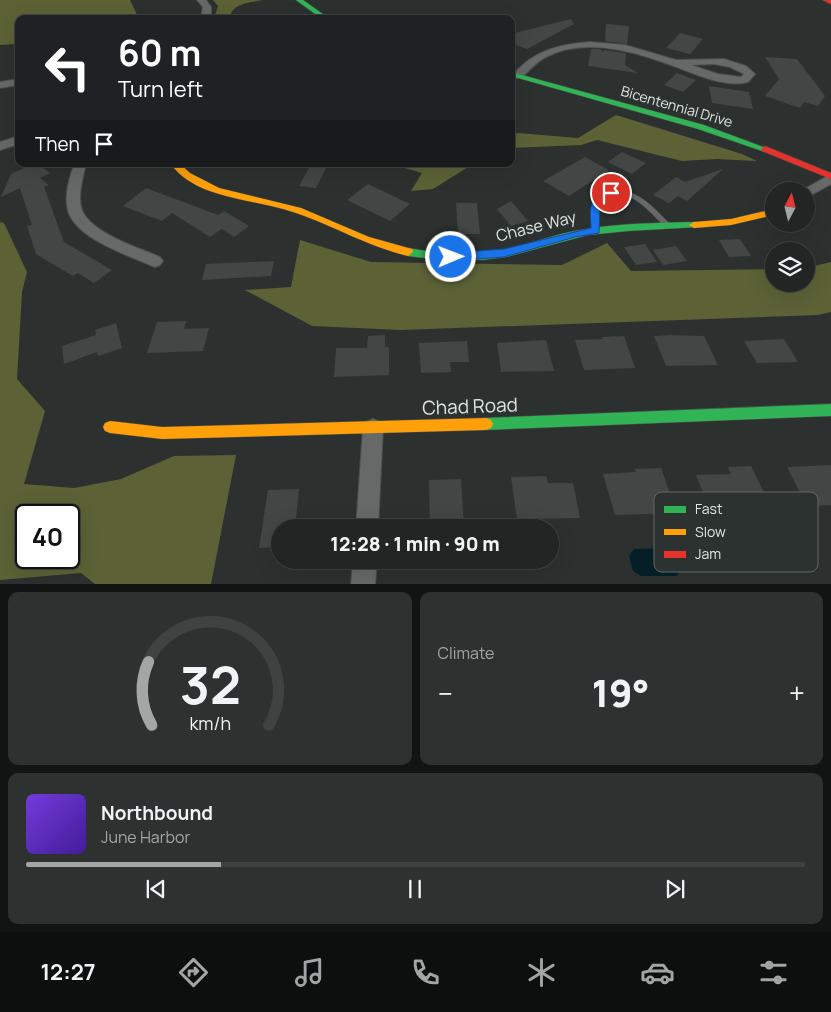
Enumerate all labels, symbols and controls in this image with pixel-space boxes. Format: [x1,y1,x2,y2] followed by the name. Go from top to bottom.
[118,29,201,77] text: 60 m
[35,35,100,100] icon: left
[118,74,203,104] text: Turn left
[619,81,735,131] street label: Bicentennial Drive
[90,130,118,158] icon: arrive
[35,131,80,157] text: Then
[590,172,632,214] pin
[597,179,625,207] icon: arrive
[765,182,815,232] north arrow
[765,182,815,292] map controls
[494,205,579,247] street label: Chase Way
[424,230,476,282] position arrow
[765,242,815,292] button: layers
[422,391,518,421] street label: Chad Road
[654,492,818,572] legend
[695,499,723,518] text: Fast
[15,504,80,569] speed limit sign: 40
[695,522,726,541] text: Slow
[330,531,500,557] text: 12:28 · 1 min · 90 m
[695,544,721,563] text: Jam
[438,642,494,664] text: Climate
[179,649,240,720] text: 32
[592,666,650,718] text: 19°
[438,674,453,712] text: −
[789,674,805,712] text: +
[189,711,231,735] text: km/h
[101,800,213,826] text: Northbound
[101,826,190,848] text: June Harbor
[142,875,170,903] icon: previous
[401,875,429,903] icon: pause
[661,875,689,903] icon: next
[176,955,211,990] icon: directions
[292,955,327,990] icon: music
[408,955,443,990] icon: phone
[524,955,559,990] icon: climate
[640,955,675,990] icon: car
[756,955,791,990] icon: filters
[40,957,96,987] text: 12:27

